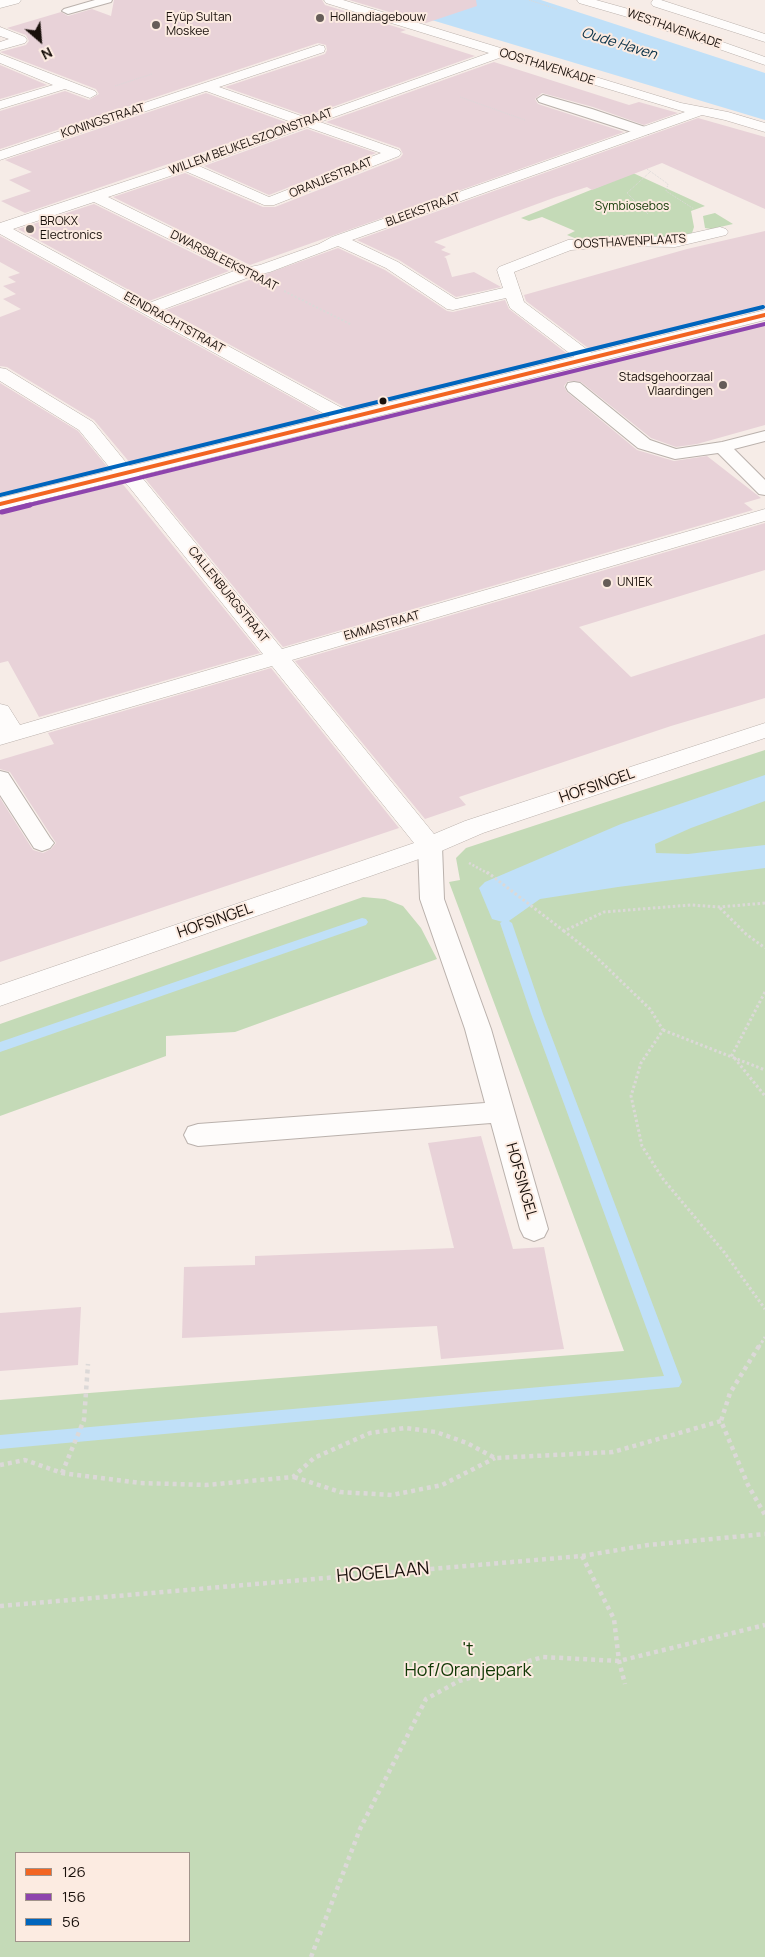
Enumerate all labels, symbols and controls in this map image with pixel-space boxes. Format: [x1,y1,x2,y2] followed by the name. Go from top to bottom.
[625,6,723,52] street label: WESTHAVENKADE
[166,11,232,39] place label: Eyüp Sultan Moskee
[330,11,426,25] place label: Hollandiagebouw
[314,12,326,24] marker: Hollandiagebouw
[15,15,65,65] north arrow
[150,19,162,31] marker: Eyüp Sultan Moskee
[579,25,659,63] water label: Oude Haven
[38,43,56,65] text: N
[498,46,596,88] street label: OOSTHAVENKADE
[59,101,147,141] street label: KONINGSTRAAT
[167,106,335,178] street label: WILLEM BEUKELSZOONSTRAAT
[287,155,375,201] street label: ORANJESTRAAT
[384,190,462,230] street label: BLEEKSTRAAT
[595,200,669,214] park label: Symbiosebos
[40,215,102,243] place label: BROKX Electronics
[24,223,36,235] marker: BROKX Electronics
[168,228,280,294] street label: DWARSBLEEKSTRAAT
[574,232,686,252] street label: OOSTHAVENPLAATS
[121,289,227,357] street label: EENDRACHTSTRAAT
[619,371,713,399] place label: Stadsgehoorzaal Vlaardingen
[717,379,729,391] marker: Stadsgehoorzaal Vlaardingen
[378,396,388,406] unlabelled marker
[185,544,271,646] street label: CALLENBURGSTRAAT
[617,576,652,590] place label: UN1EK
[601,577,613,589] marker: UN1EK
[342,608,422,644] street label: EMMASTRAAT
[557,765,637,807] street label: HOFSINGEL
[175,900,255,942] street label: HOFSINGEL
[502,1141,540,1221] street label: HOFSINGEL
[336,1558,430,1588] street label: HOGELAAN
[405,1639,531,1682] park label: 't Hof/Oranjepark
[15,1852,190,1942] legend
[62,1861,86,1882] text: 126
[62,1886,86,1907] text: 156
[62,1911,80,1932] text: 56

